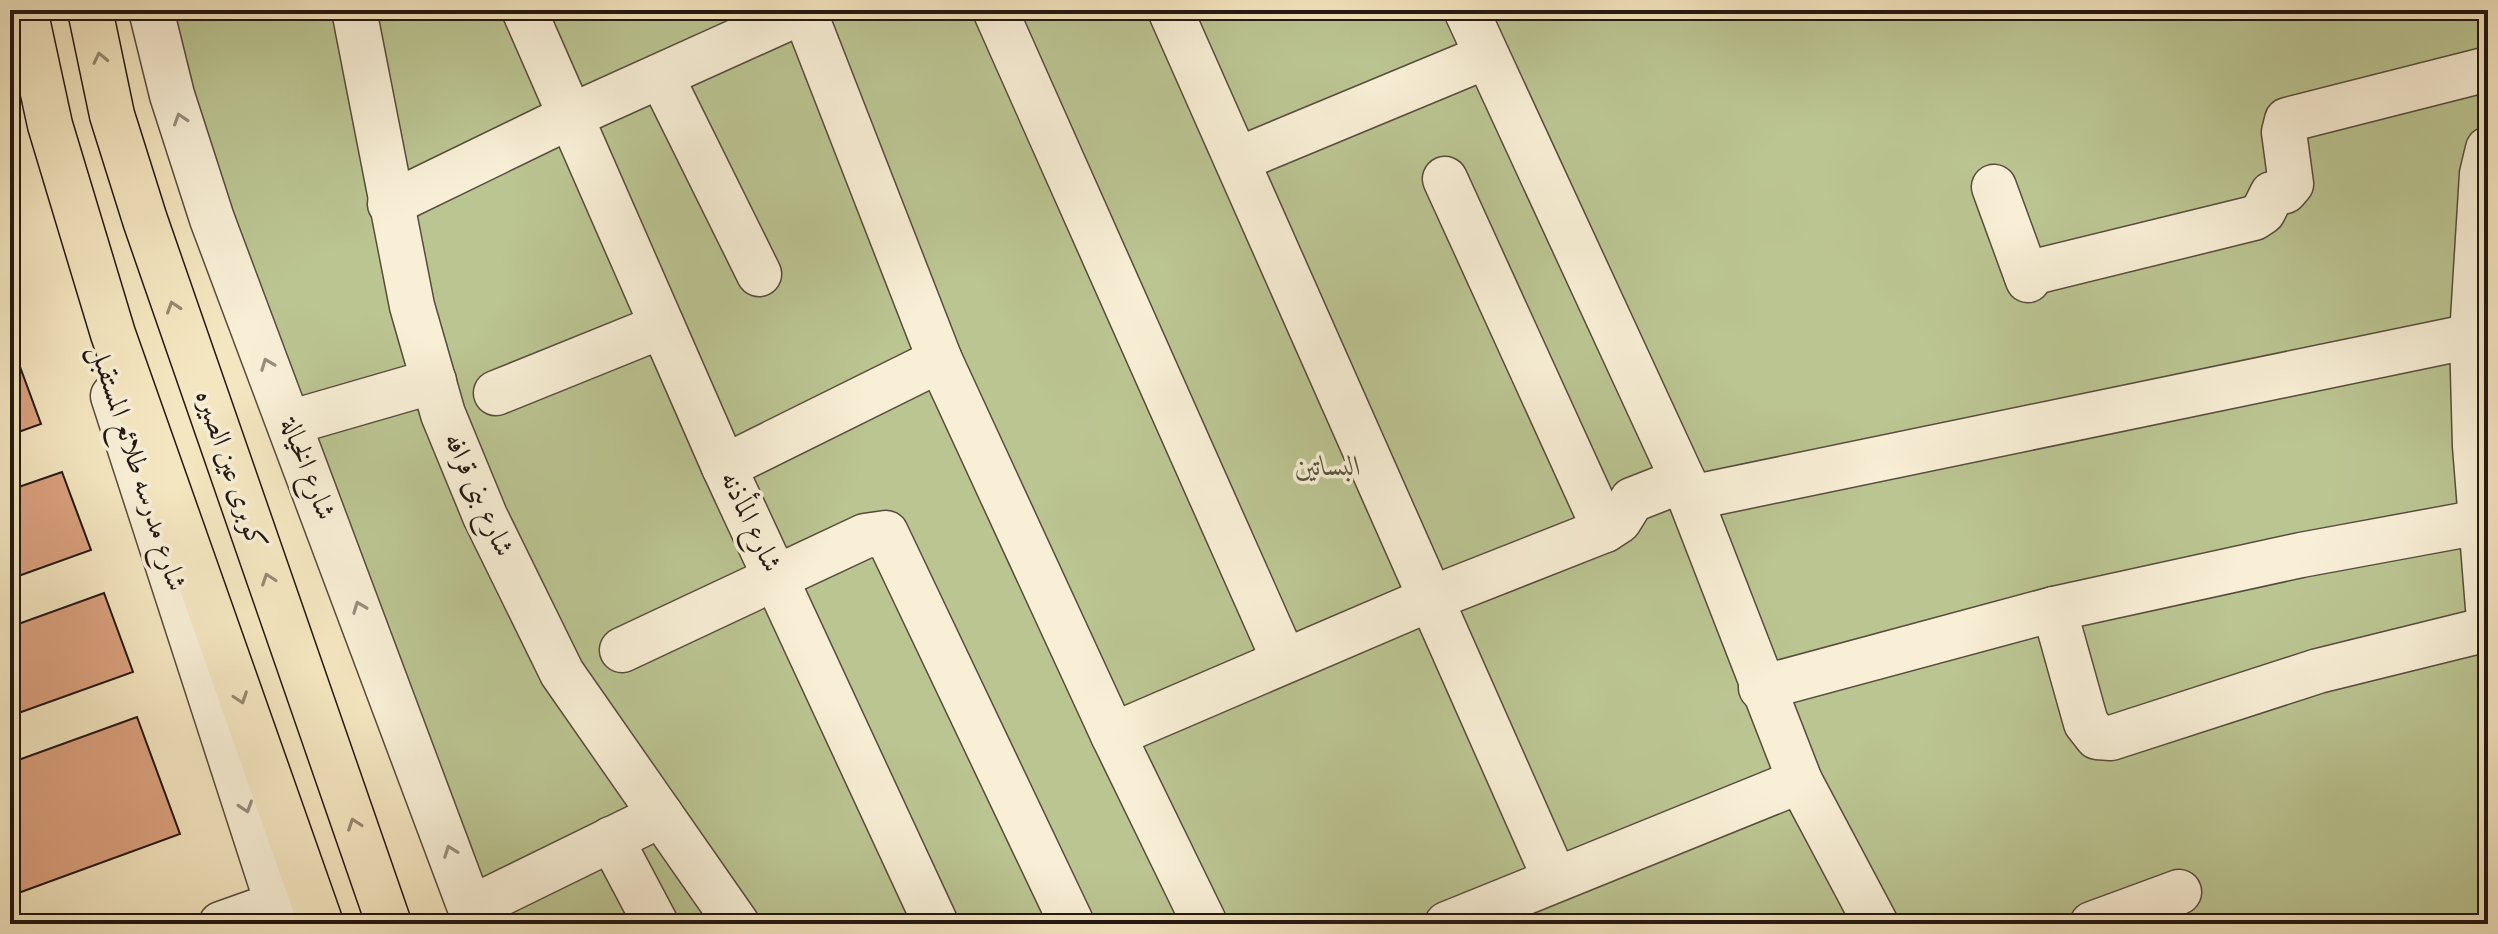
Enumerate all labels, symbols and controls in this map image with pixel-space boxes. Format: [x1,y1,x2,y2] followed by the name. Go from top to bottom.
[92,51,109,65] one-way arrow
[173,113,189,126] one-way arrow
[167,300,183,314] one-way arrow
[75,340,193,598] street label: شارع مدرسه طلائع المستقبل
[260,358,277,372] one-way arrow
[186,386,274,554] street label: كوبرى عين الصيره
[267,411,343,527] street label: شارع الخيالة
[431,428,521,564] street label: شارع بنى قرافه
[1295,450,1361,485] park label: البساتين
[708,464,792,580] street label: شارع المأذنه
[262,572,278,586] one-way arrow
[352,601,368,615] one-way arrow
[232,690,248,704] one-way arrow
[237,799,253,813] one-way arrow
[348,818,364,832] one-way arrow
[443,845,459,859] one-way arrow

